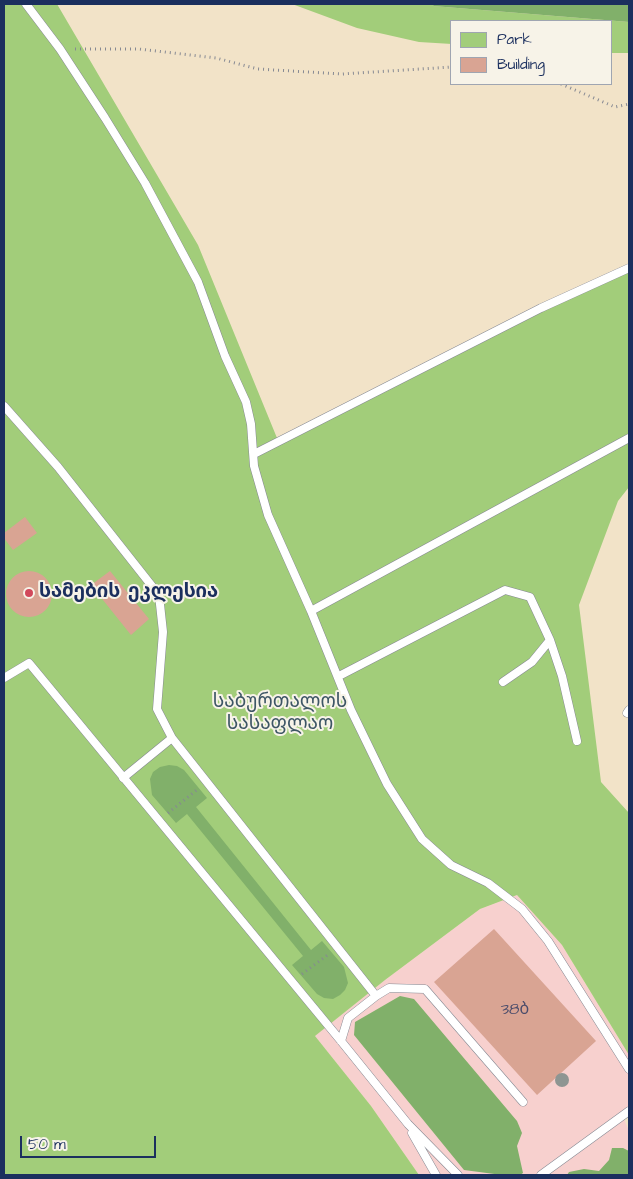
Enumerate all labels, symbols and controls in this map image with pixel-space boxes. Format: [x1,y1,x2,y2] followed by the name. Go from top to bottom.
[450,20,613,85] legend
[497,29,532,50] text: Park
[497,54,545,75] text: Building
[39,582,218,604] place label: სამების ეკლესია
[23,587,35,599] marker: სამების ეკლესია
[213,692,347,736] park label: საბურთალოს სასაფლაო
[501,1001,529,1021] house number: 38ბ
[22,1126,159,1158] scale bar
[28,1134,66,1155] text: 50 m

